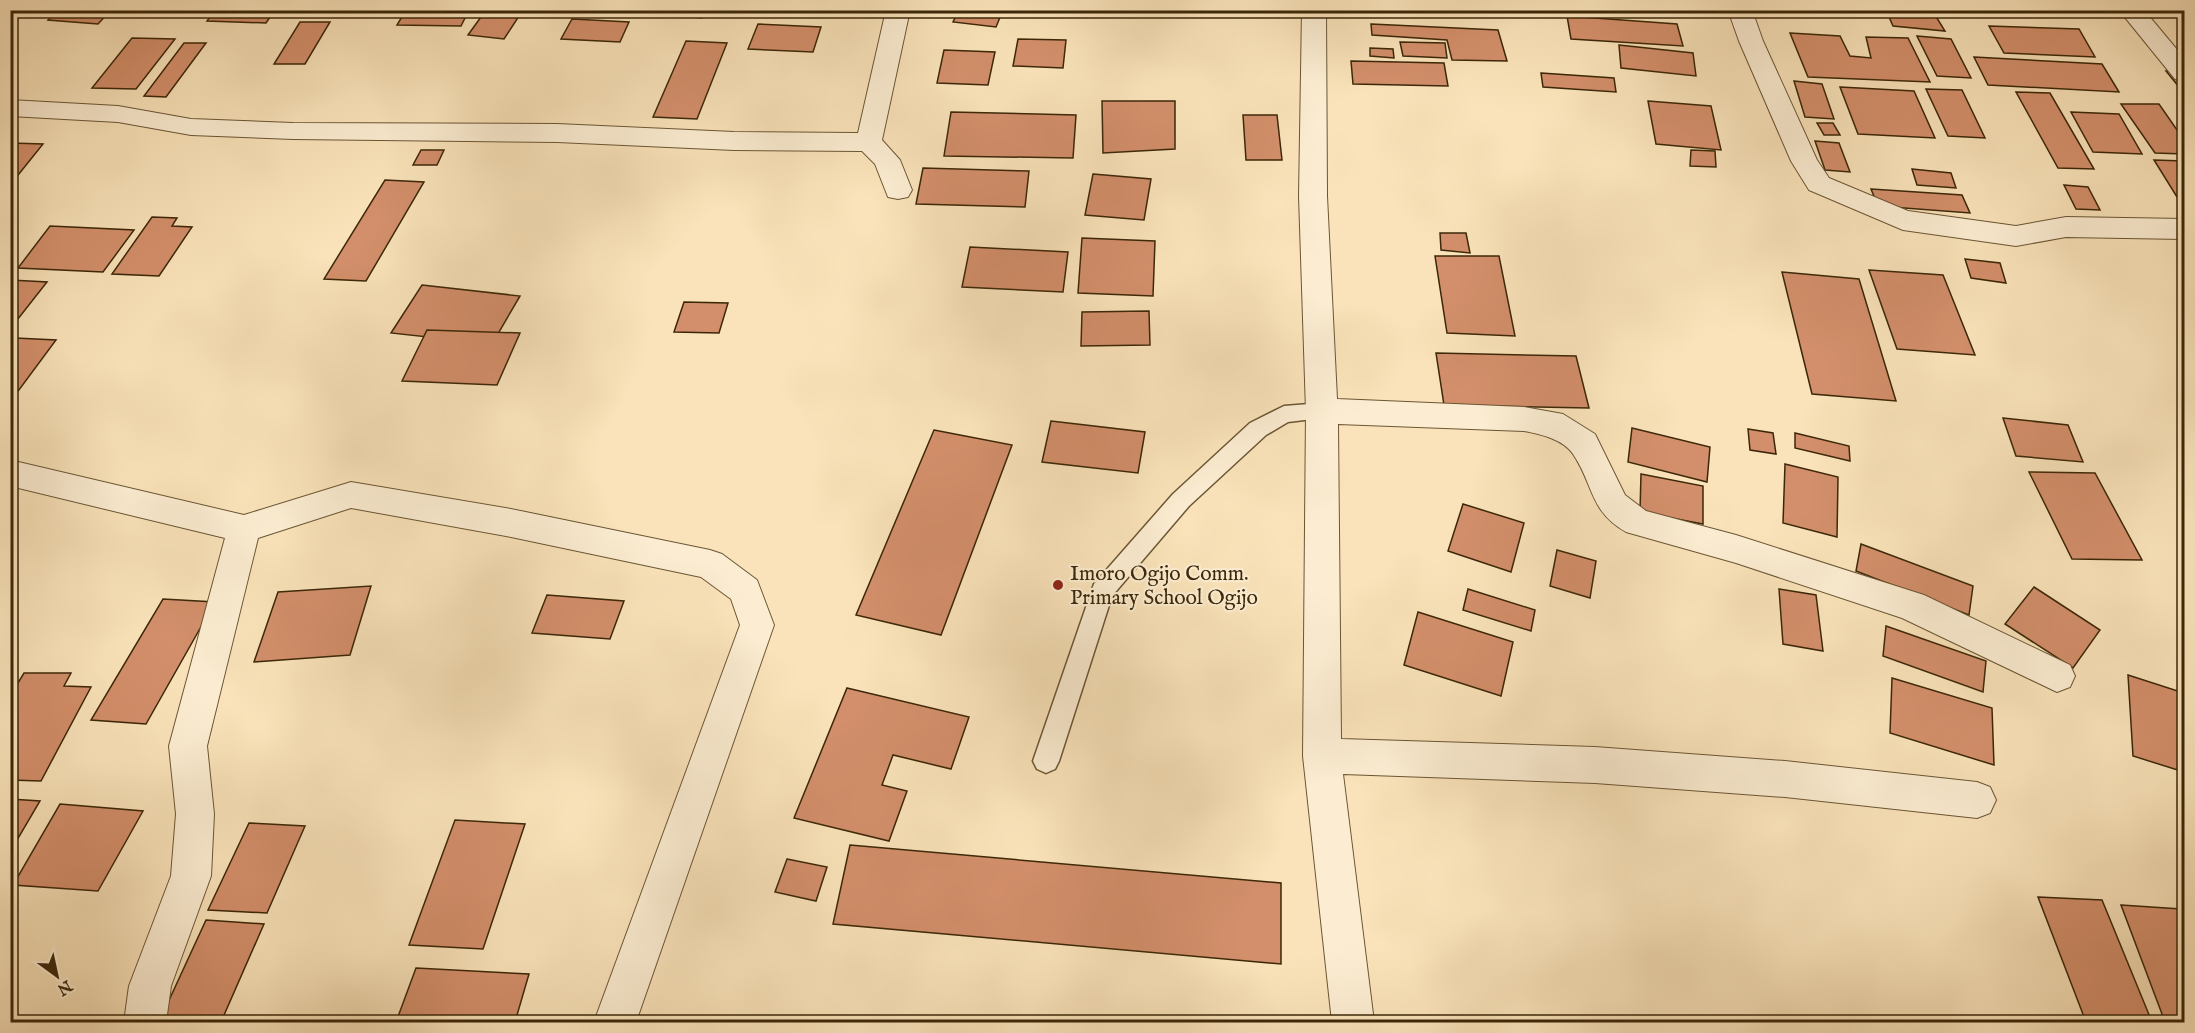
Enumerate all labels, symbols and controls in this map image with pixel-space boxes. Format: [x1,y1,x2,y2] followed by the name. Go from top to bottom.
[1070,561,1258,612] place label: Imoro Ogijo Comm. Primary School Ogijo
[1051,578,1065,592] marker: Imoro Ogijo Comm. Primary School Ogijo
[27,946,87,1006] north arrow
[53,974,76,999] text: N

